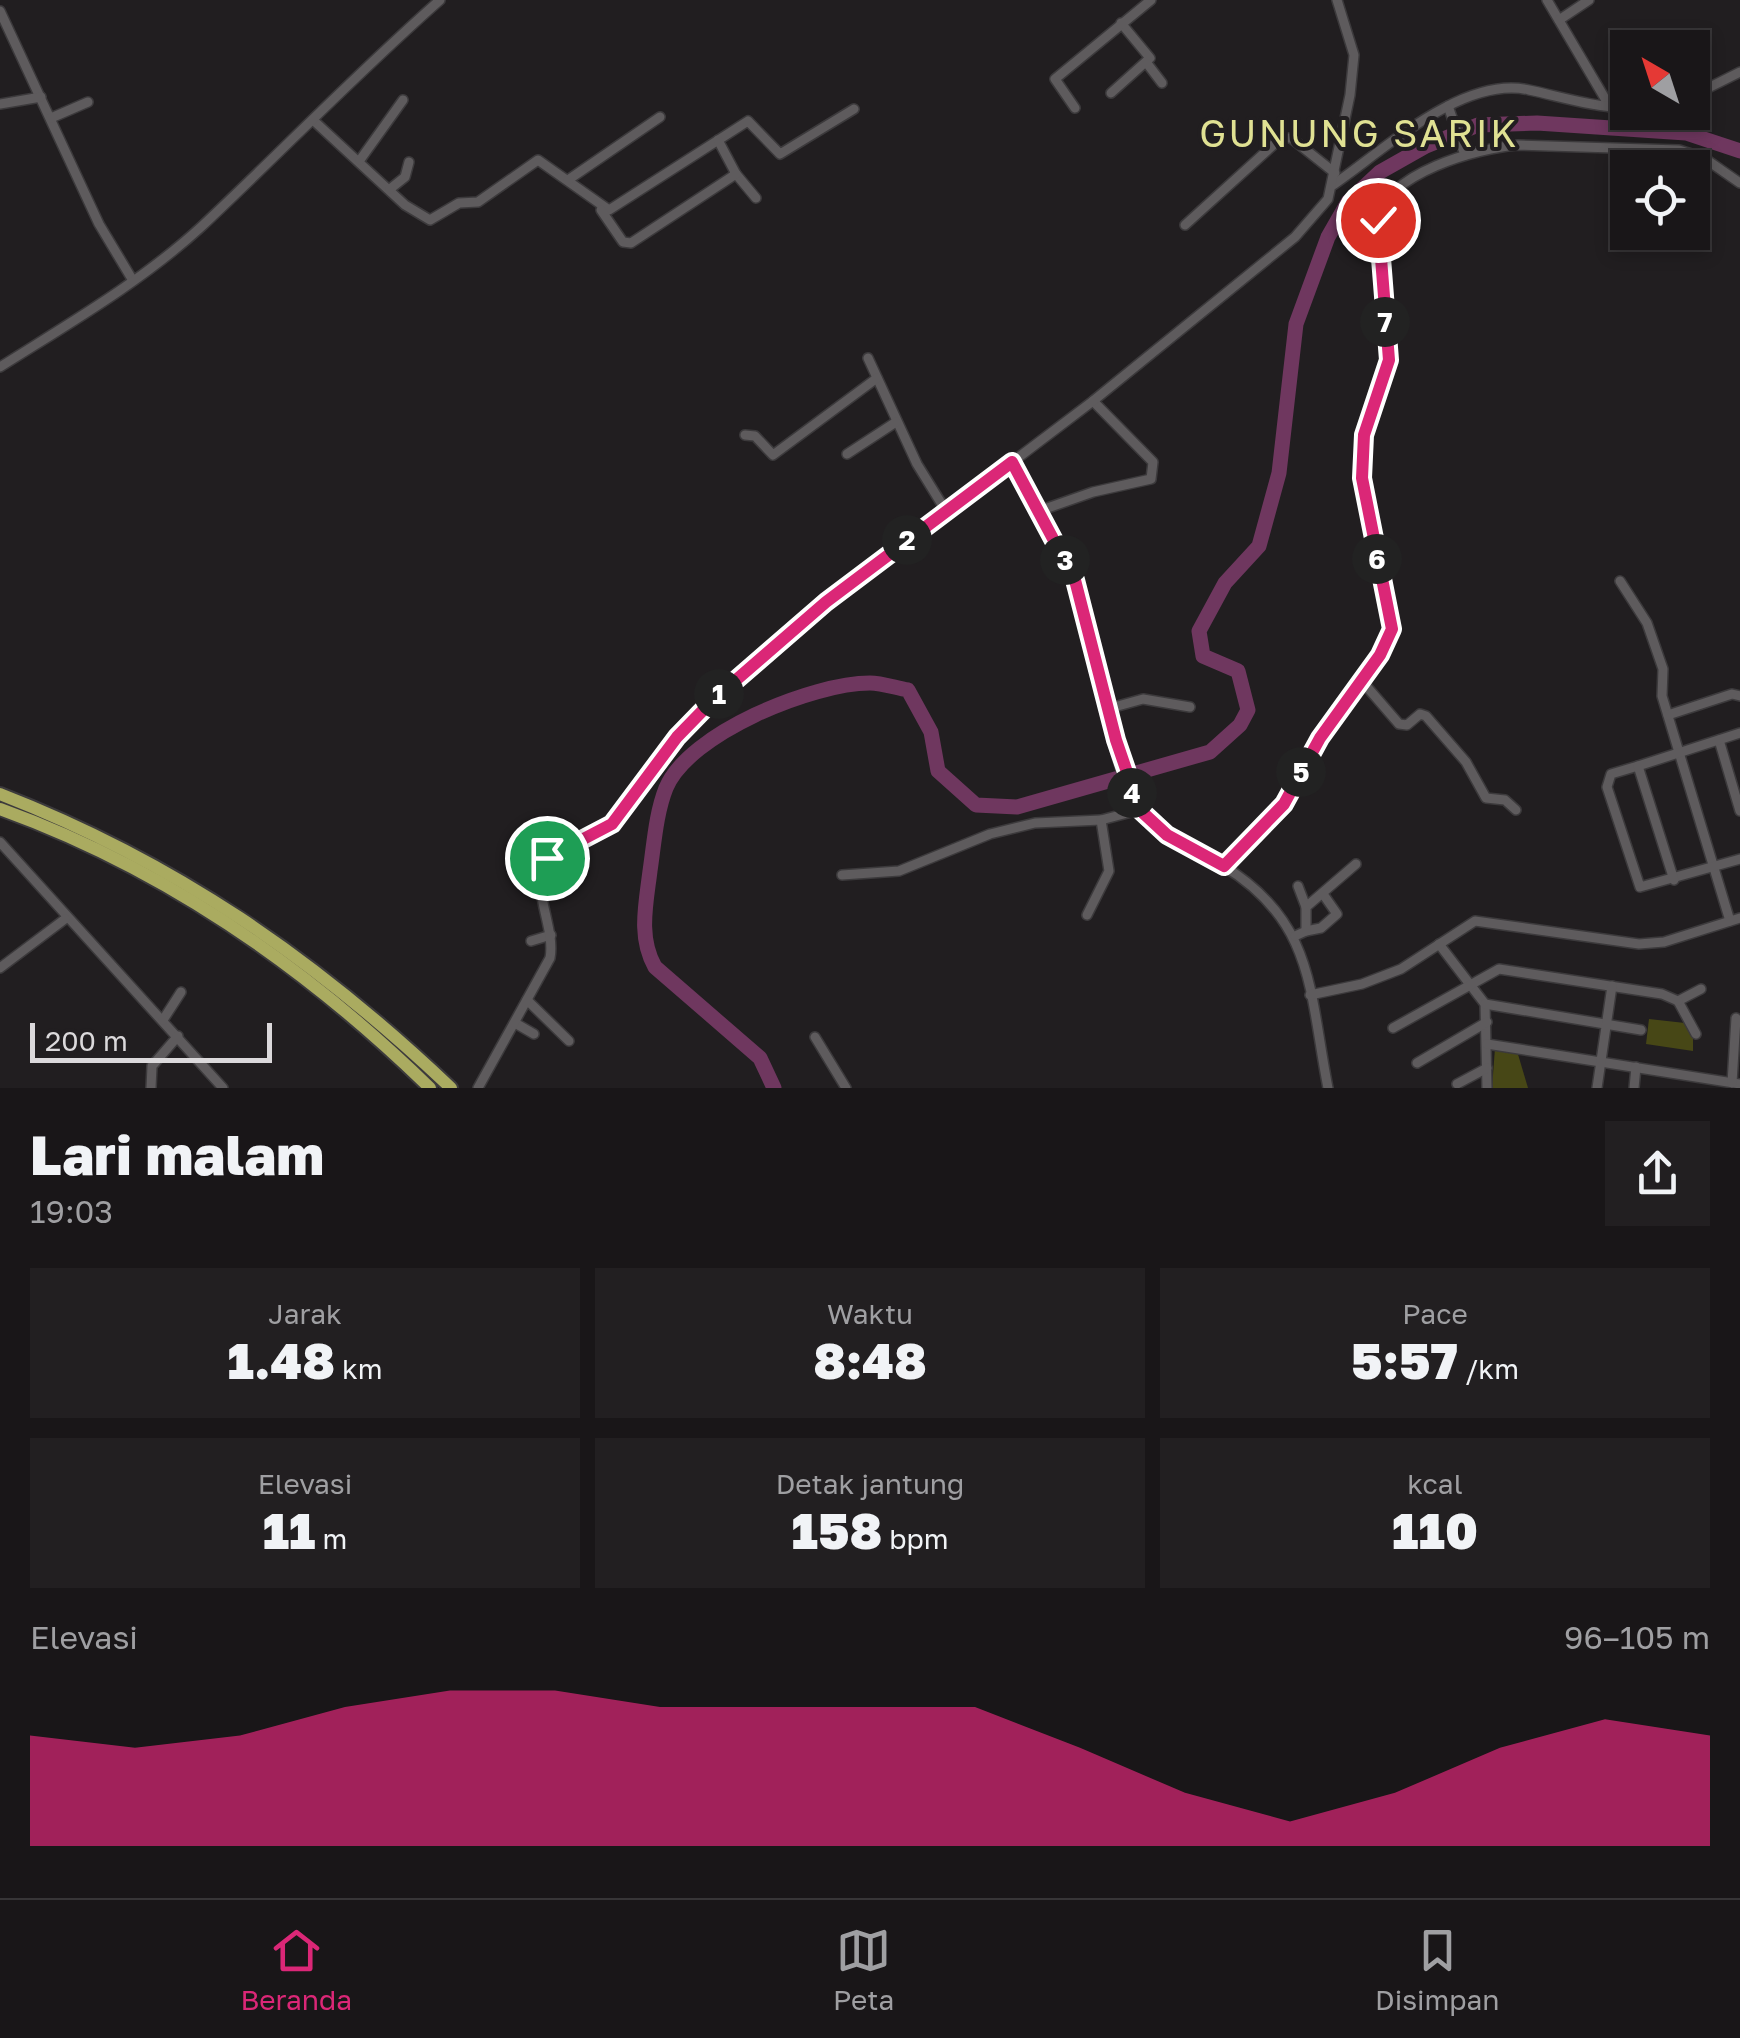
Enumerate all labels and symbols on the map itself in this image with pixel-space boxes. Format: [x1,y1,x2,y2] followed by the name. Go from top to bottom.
[1610,30,1710,130] north arrow
[1199,110,1519,155] district label: GUNUNG SARIK
[1336,178,1421,263] pin
[1360,297,1410,347] pin: 7
[882,515,932,565] pin: 2
[1352,534,1402,584] pin: 6
[1040,535,1090,585] pin: 3
[694,669,744,719] pin: 1
[1276,747,1326,797] pin: 5
[1107,768,1157,818] pin: 4
[505,816,590,901] pin
[30,1018,272,1062] scale bar

